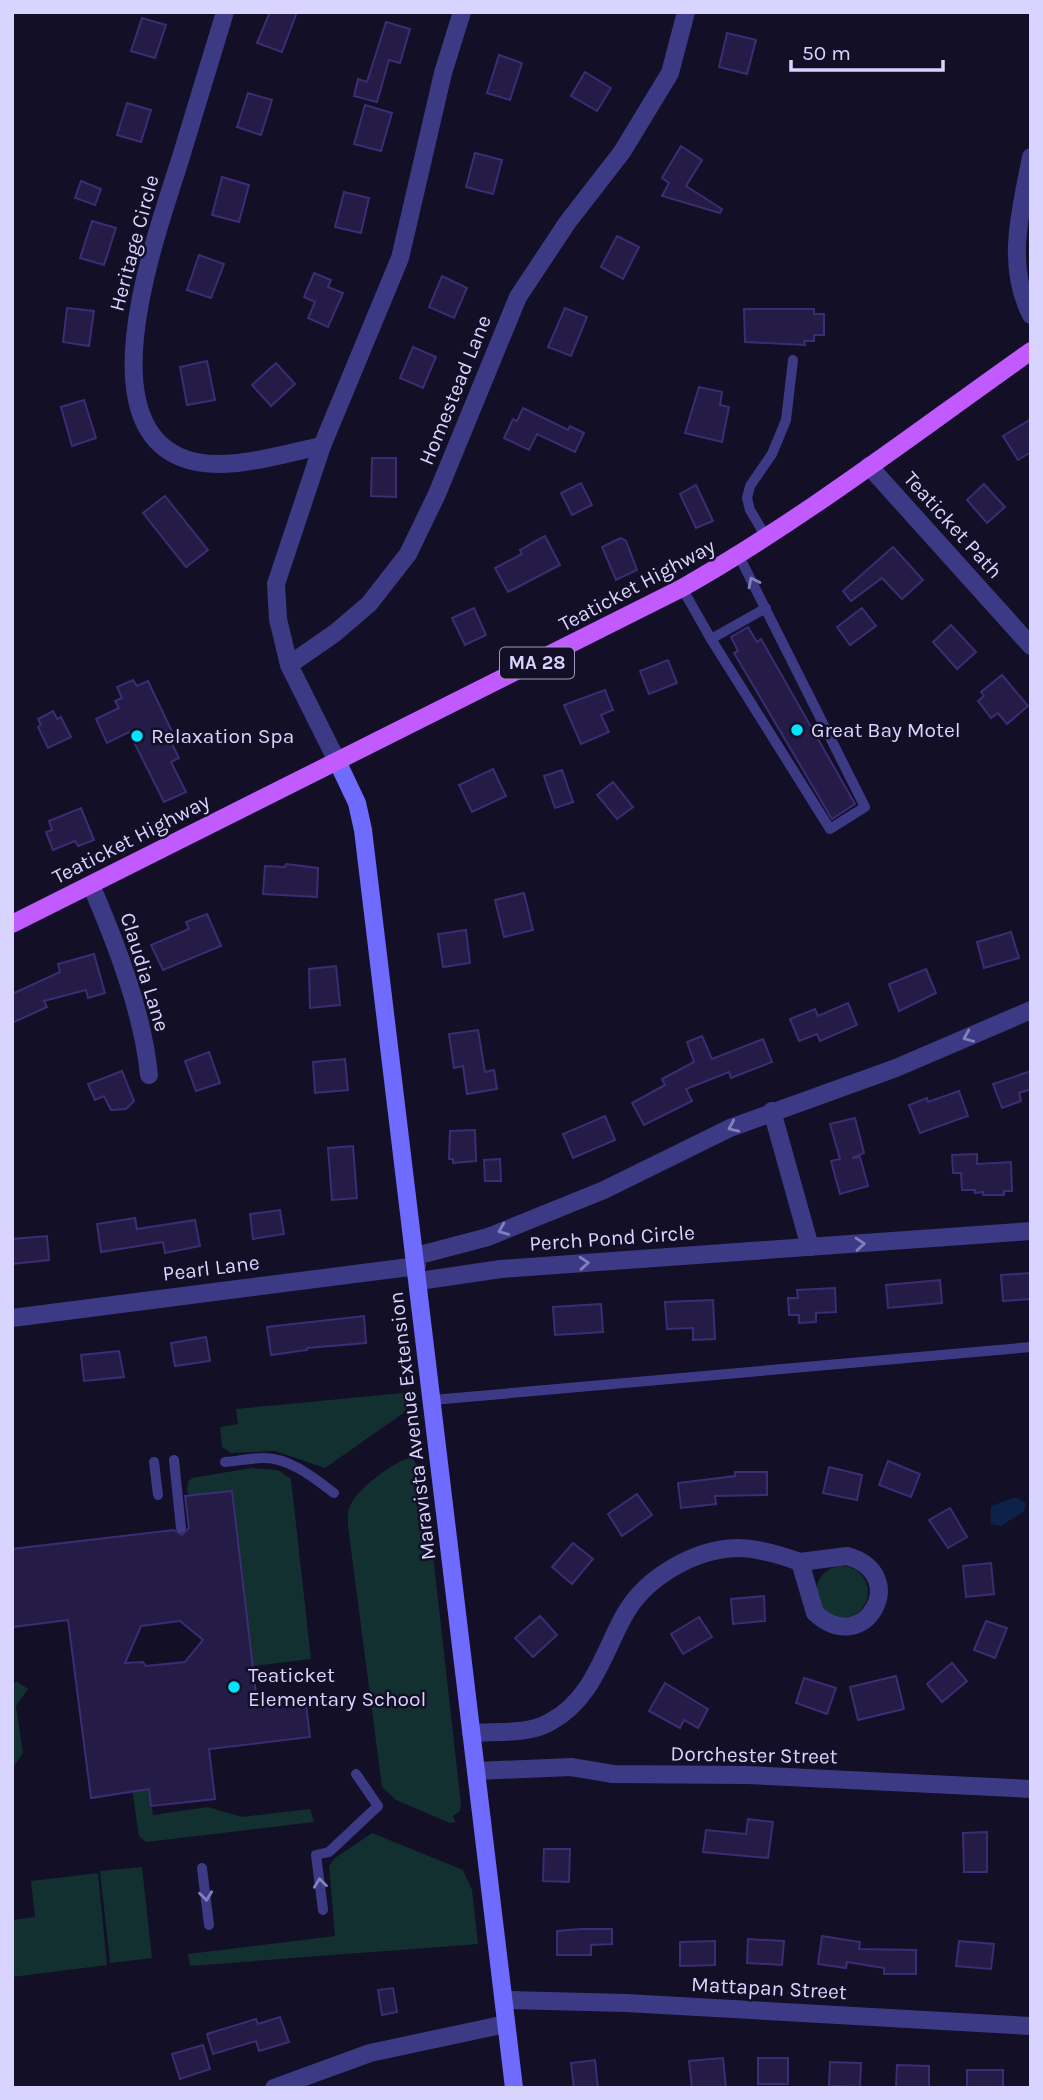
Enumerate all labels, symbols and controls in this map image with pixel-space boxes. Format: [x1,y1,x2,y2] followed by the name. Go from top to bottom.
[791,28,943,72] scale bar
[802,41,851,65] text: 50 m
[104,172,164,314] street label: Heritage Circle
[414,312,496,468] street label: Homestead Lane
[899,467,1007,583] street label: Teaticket Path
[555,534,719,636] street label: Teaticket Highway
[747,577,761,589] one-way arrow
[500,648,574,678] road number: MA 28
[811,718,961,742] place label: Great Bay Motel
[789,722,805,738] marker: Great Bay Motel
[151,724,294,748] place label: Relaxation Spa
[129,728,145,744] marker: Relaxation Spa
[48,789,214,889] street label: Teaticket Highway
[116,910,174,1034] street label: Claudia Lane
[963,1029,975,1043] one-way arrow
[728,1119,740,1133] one-way arrow
[528,1220,696,1256] street label: Perch Pond Circle
[498,1222,510,1236] one-way arrow
[854,1237,865,1252] one-way arrow
[161,1250,261,1286] street label: Pearl Lane
[579,1256,590,1271] one-way arrow
[384,1290,440,1562] street label: Maravista Avenue Extension
[248,1663,426,1711] place label: Teaticket Elementary School
[226,1679,242,1695] marker: Teaticket Elementary School
[670,1742,838,1768] street label: Dorchester Street
[312,1877,327,1889] one-way arrow
[198,1890,213,1902] one-way arrow
[691,1972,848,2004] street label: Mattapan Street

